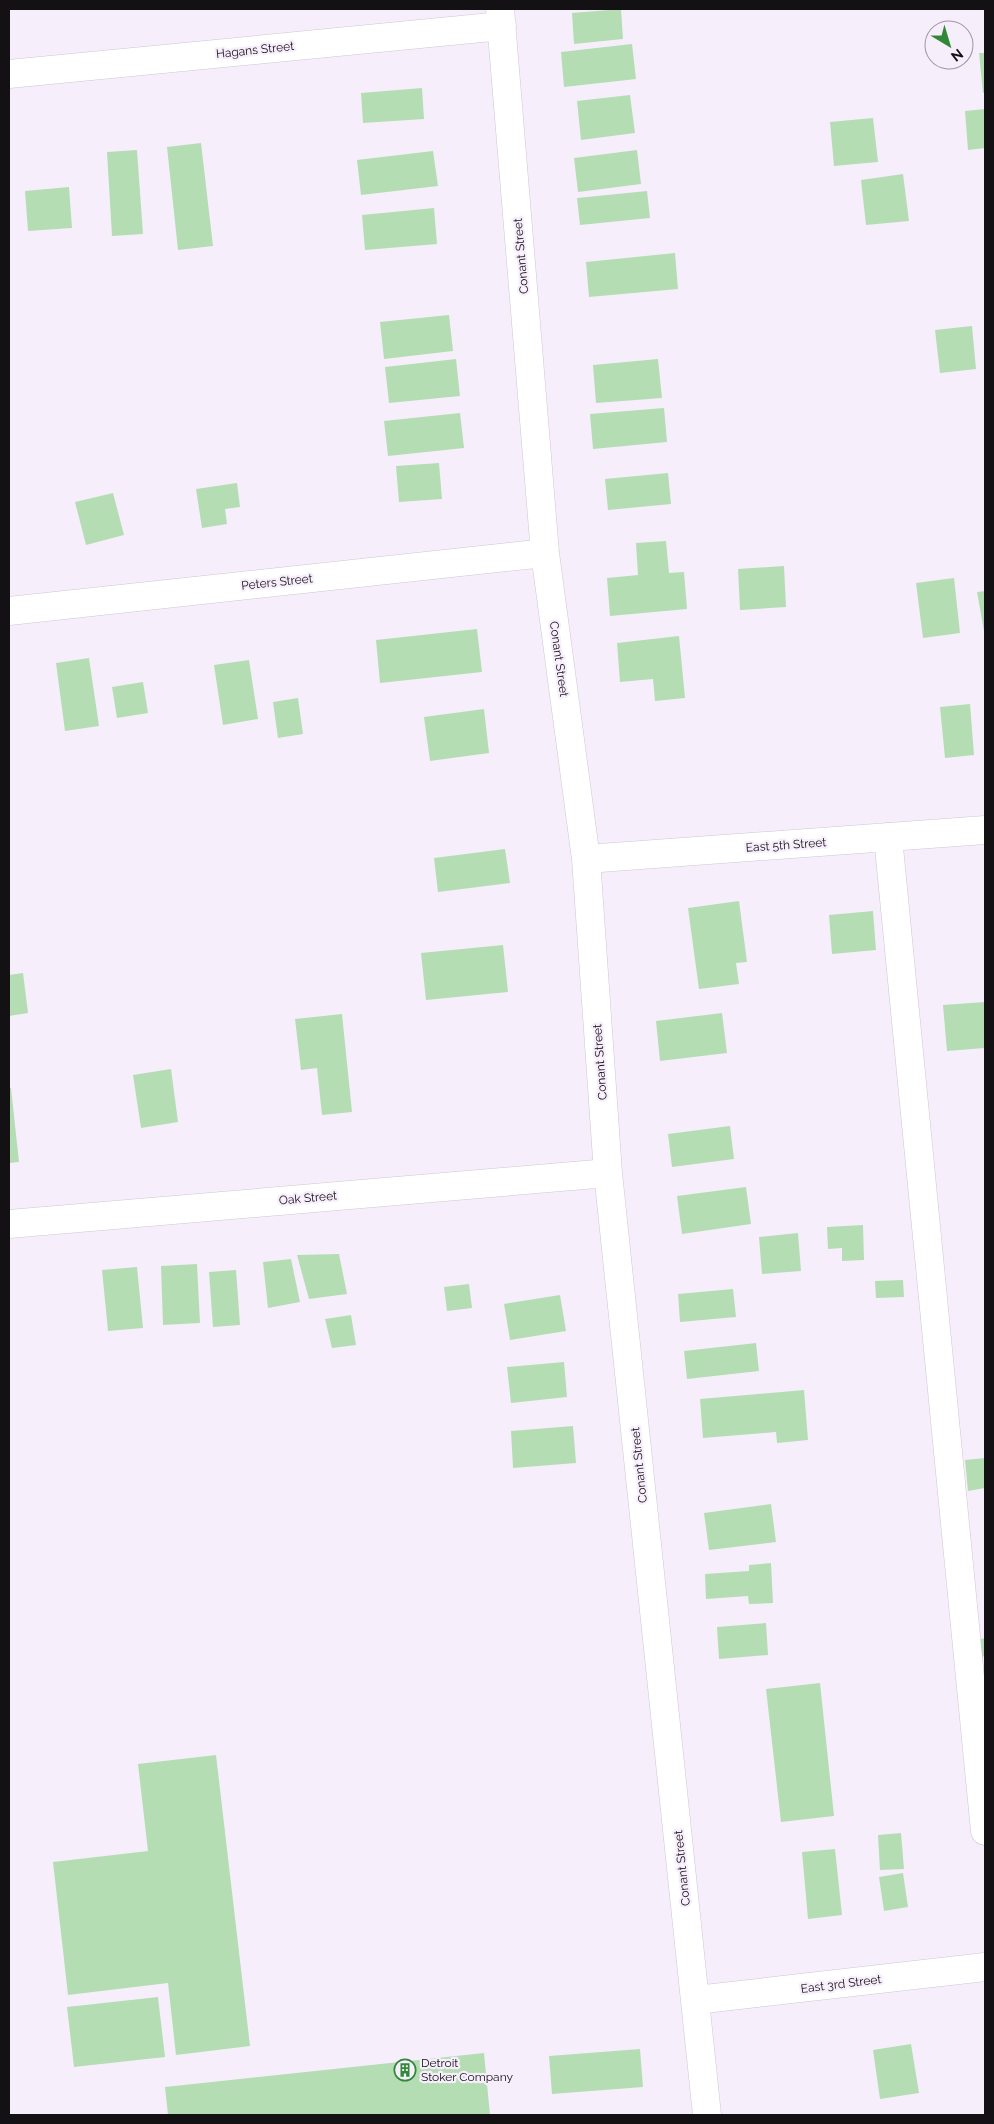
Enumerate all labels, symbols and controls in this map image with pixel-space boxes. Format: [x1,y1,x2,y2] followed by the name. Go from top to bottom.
[924,20,974,70] north arrow
[215,39,295,61] street label: Hagans Street
[948,46,966,65] text: N
[511,217,531,295] street label: Conant Street
[241,571,313,593] street label: Peters Street
[547,620,571,698] street label: Conant Street
[745,835,827,855] street label: East 5th Street
[590,1024,610,1100] street label: Conant Street
[278,1188,338,1208] street label: Oak Street
[628,1426,650,1504] street label: Conant Street
[671,1829,693,1907] street label: Conant Street
[800,1972,882,1996] street label: East 3rd Street
[421,2056,514,2084] place label: Detroit Stoker Company
[393,2058,417,2082] building icon: Detroit Stoker Company

